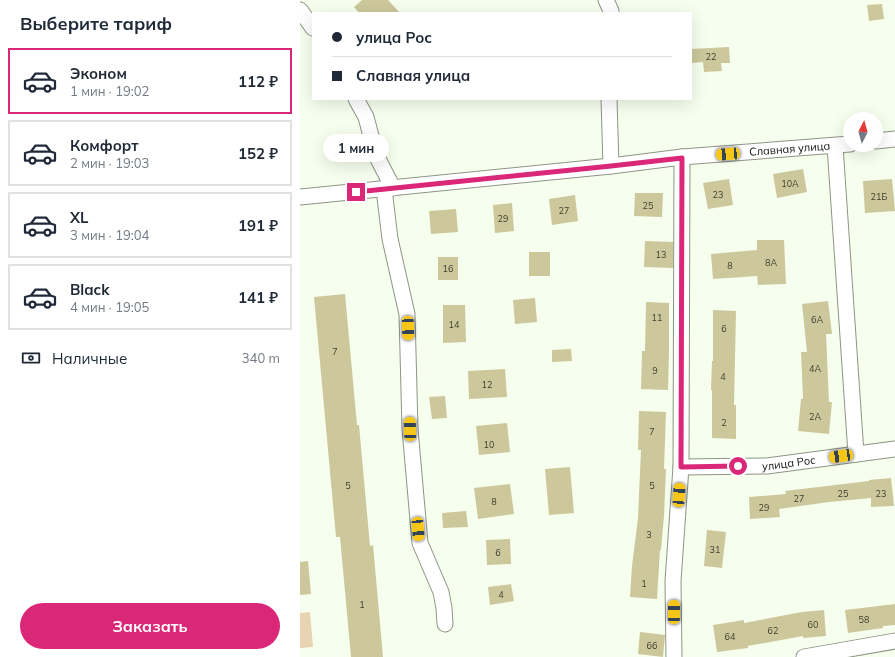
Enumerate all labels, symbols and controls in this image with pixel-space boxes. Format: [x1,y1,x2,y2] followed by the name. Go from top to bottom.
[20,12,172,35] text: Выберите тариф
[356,28,432,47] text: улица Рос
[706,51,716,62] house number: 22
[22,63,58,99] icon: car
[70,64,127,83] text: Эконом
[356,66,470,85] text: Славная улица
[238,72,278,91] text: 112 ₽
[70,83,149,99] text: 1 мин · 19:02
[843,112,883,152] north arrow
[843,112,883,152] map controls
[323,134,389,162] callout: 1 мин
[22,135,58,171] icon: car
[70,136,139,155] text: Комфорт
[749,139,831,159] street label: Славная улица
[338,140,374,156] text: 1 мин
[238,144,278,163] text: 152 ₽
[716,147,740,161] car
[70,155,149,171] text: 2 мин · 19:03
[781,178,799,189] house number: 10А
[347,183,365,201] route end
[713,189,723,200] house number: 23
[871,191,887,202] house number: 21Б
[643,200,654,211] house number: 25
[559,205,569,216] house number: 27
[22,207,58,243] icon: car
[70,208,88,227] text: XL
[498,213,508,224] house number: 29
[238,216,278,235] text: 191 ₽
[70,227,149,243] text: 3 мин · 19:04
[656,249,666,260] house number: 13
[765,257,777,268] house number: 8А
[727,260,733,271] house number: 8
[443,263,453,274] house number: 16
[22,279,58,315] icon: car
[70,280,109,299] text: Black
[238,288,278,307] text: 141 ₽
[70,299,149,315] text: 4 мин · 19:05
[652,312,662,323] house number: 11
[811,314,823,325] house number: 6А
[402,316,414,340] car
[449,319,460,330] house number: 14
[721,323,727,334] house number: 6
[332,346,338,357] house number: 7
[20,347,42,369] icon: cash
[52,349,127,368] text: Наличные
[242,350,280,366] text: 340 m
[809,363,821,374] house number: 4А
[652,365,658,376] house number: 9
[720,371,726,382] house number: 4
[482,379,492,390] house number: 12
[809,411,821,422] house number: 2А
[404,417,416,441] car
[721,417,727,428] house number: 2
[649,426,655,437] house number: 7
[484,439,494,450] house number: 10
[828,448,854,464] car
[762,453,817,473] street label: улица Рос
[729,457,747,475] route start
[345,480,351,491] house number: 5
[649,480,655,491] house number: 5
[672,483,686,507] car
[838,488,849,499] house number: 25
[876,488,886,499] house number: 23
[794,493,804,504] house number: 27
[491,496,497,507] house number: 8
[759,502,769,513] house number: 29
[411,517,425,541] car
[646,529,652,540] house number: 3
[710,544,720,555] house number: 31
[495,547,501,558] house number: 6
[641,578,647,589] house number: 1
[498,589,504,600] house number: 4
[359,599,365,610] house number: 1
[668,600,680,624] car
[20,603,280,649] button: Заказать
[859,614,869,625] house number: 58
[808,619,818,630] house number: 60
[768,625,778,636] house number: 62
[725,631,736,642] house number: 64
[647,640,657,651] house number: 66

